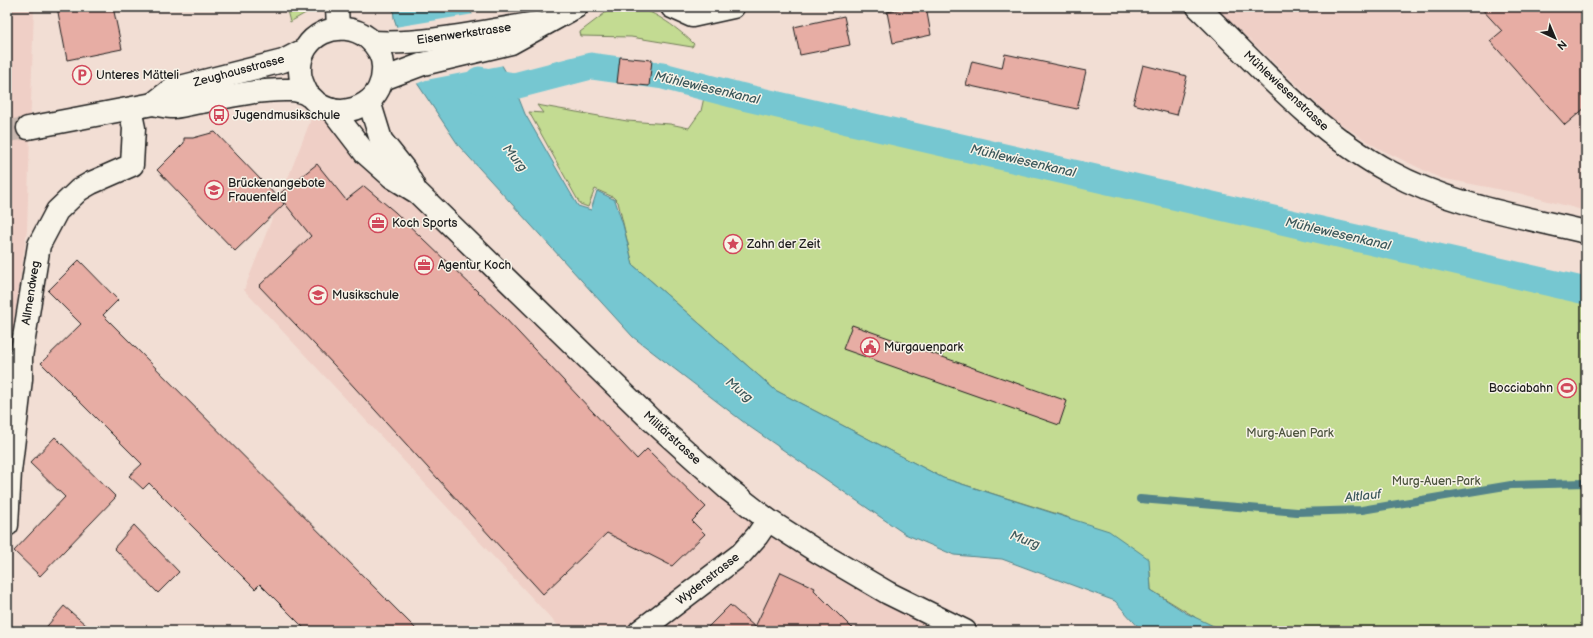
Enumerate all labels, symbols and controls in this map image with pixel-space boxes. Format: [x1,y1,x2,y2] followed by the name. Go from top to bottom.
[1535,18,1575,58] north arrow
[416,20,512,48] street label: Eisenwerkstrasse
[1554,37,1569,52] text: N
[1240,48,1332,134] street label: Mühlewiesenstrasse
[191,52,286,91] street label: Zeughausstrasse
[71,64,93,86] parking icon: Unteres Mätteli
[96,68,179,83] place label: Unteres Mätteli
[653,68,762,108] water label: Mühlewiesenkanal
[208,104,230,126] bus stop icon: Jugendmusikschule
[233,108,340,123] place label: Jugendmusikschule
[499,141,531,175] water label: Murg
[969,141,1078,181] water label: Mühlewiesenkanal
[228,176,325,205] place label: Brückenangebote Frauenfeld
[203,179,225,201] school or university icon: Brückenangebote Frauenfeld
[367,212,389,234] office icon: Koch Sports
[1284,214,1393,254] water label: Mühlewiesenkanal
[392,216,458,231] place label: Koch Sports
[722,233,744,255] place icon: Zahn der Zeit
[746,237,821,252] place label: Zahn der Zeit
[413,254,435,276] office icon: Agentur Koch
[438,258,512,273] place label: Agentur Koch
[19,260,43,326] street label: Allmendweg
[307,284,329,306] school or university icon: Musikschule
[332,288,399,303] place label: Musikschule
[859,336,881,358] public building icon: Murgauenpark
[884,340,964,355] place label: Murgauenpark
[722,374,756,406] water label: Murg
[1556,377,1578,399] sports icon: Bocciabahn
[1489,381,1553,396] place label: Bocciabahn
[640,408,704,468] street label: Militärstrasse
[1246,426,1334,441] park label: Murg-Auen Park
[1392,474,1480,489] park label: Murg-Auen-Park
[1343,486,1384,506] water label: Altlauf
[1008,527,1043,553] water label: Murg
[673,550,743,608] street label: Wydenstrasse

